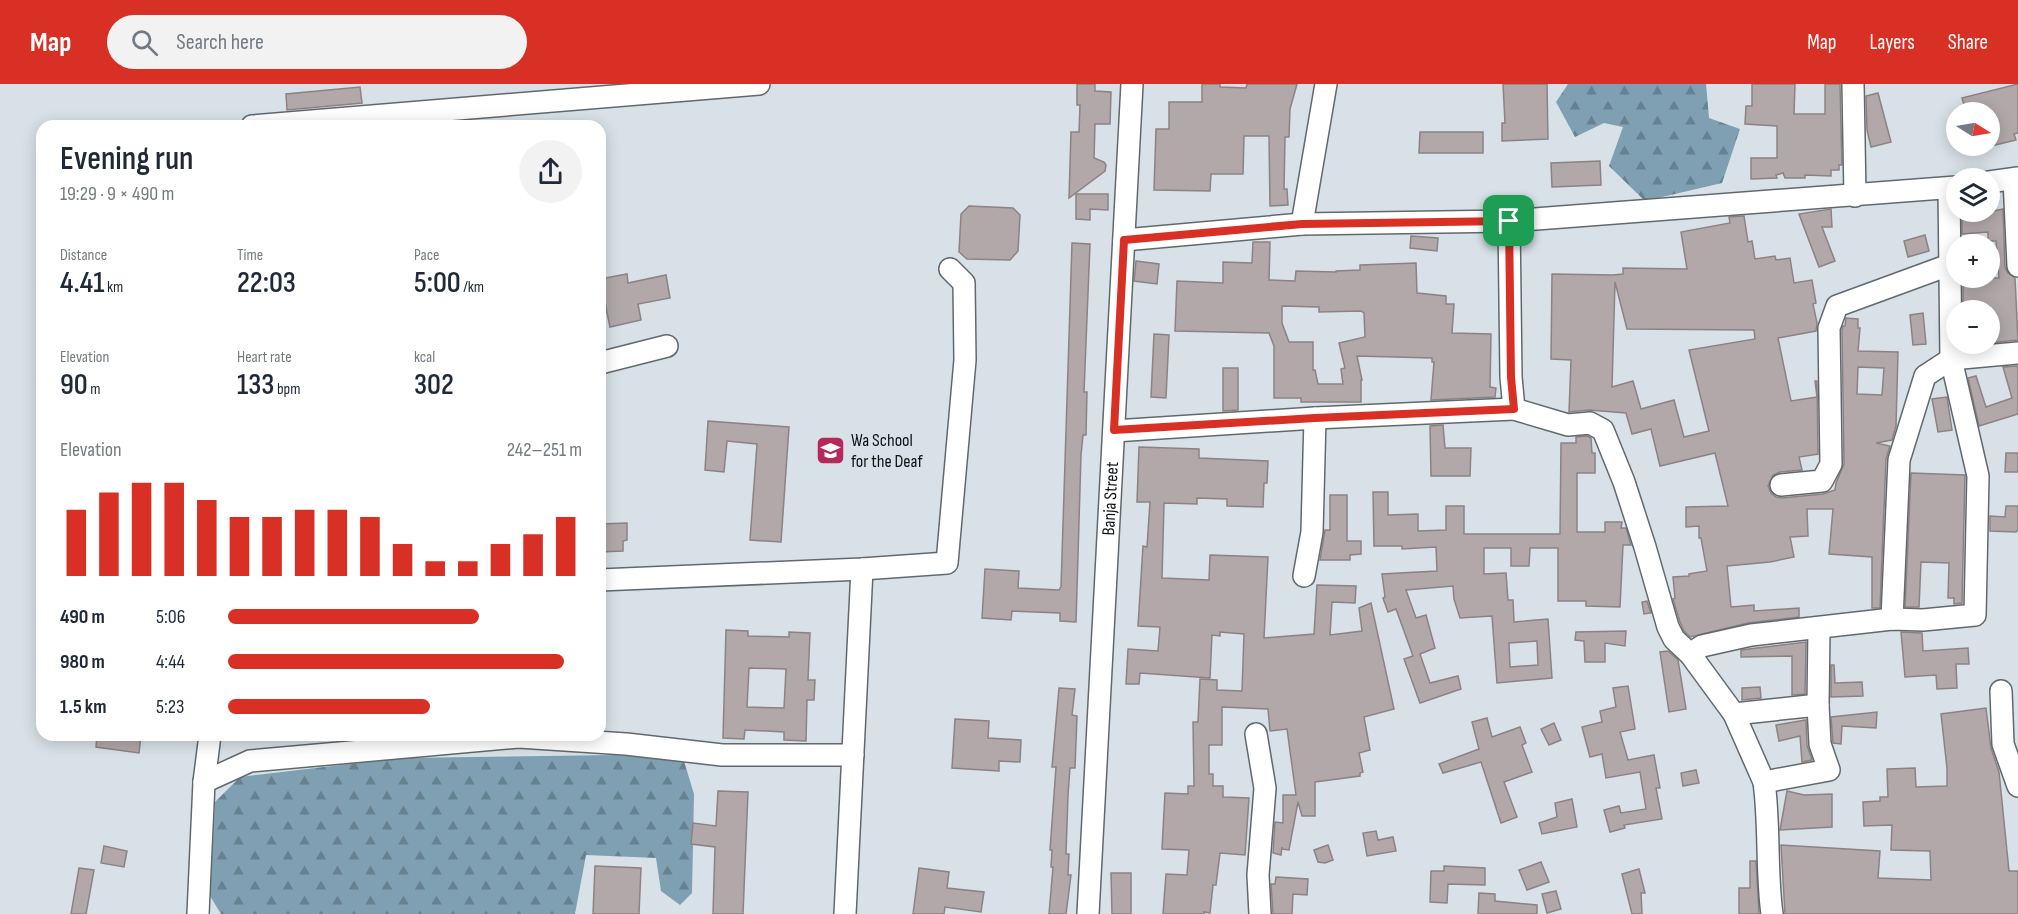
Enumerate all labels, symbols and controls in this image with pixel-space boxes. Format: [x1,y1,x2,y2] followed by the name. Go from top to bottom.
[107,15,527,69] search box
[30,26,71,59] text: Map
[128,26,161,59] icon: search
[176,29,264,56] text: Search here
[1807,30,1836,55] text: Map
[1869,30,1915,55] text: Layers
[1948,30,1988,55] text: Share
[1946,102,2000,156] north arrow
[1946,102,2000,354] map controls
[60,139,194,179] text: Evening run
[519,140,582,203] button: share
[1946,168,2000,222] button: layers
[60,182,174,206] text: 19:29 · 9 × 490 m
[1483,195,1534,246] pin
[1492,204,1525,237] icon: arrive
[1946,234,2000,288] button: +
[60,246,107,265] text: Distance
[237,246,263,265] text: Time
[414,246,439,265] text: Pace
[60,265,104,301] text: 4.41
[237,265,296,301] text: 22:03
[414,265,461,301] text: 5:00
[104,278,123,297] text: km
[461,278,484,297] text: /km
[1946,300,2000,354] button: −
[60,348,109,367] text: Elevation
[237,348,292,367] text: Heart rate
[414,348,435,367] text: kcal
[60,367,88,403] text: 90
[237,367,274,403] text: 133
[414,367,454,403] text: 302
[88,380,101,399] text: m
[274,380,301,399] text: bpm
[851,430,924,472] place label: Wa School for the Deaf
[814,434,846,466] school or university icon: Wa School for the Deaf
[60,438,122,462] text: Elevation
[507,438,582,462] text: 242–251 m
[1098,461,1123,536] street label: Banja Street
[60,605,105,629] text: 490 m
[156,605,185,629] text: 5:06
[60,650,105,674] text: 980 m
[156,650,185,674] text: 4:44
[60,695,106,719] text: 1.5 km
[156,695,184,719] text: 5:23

